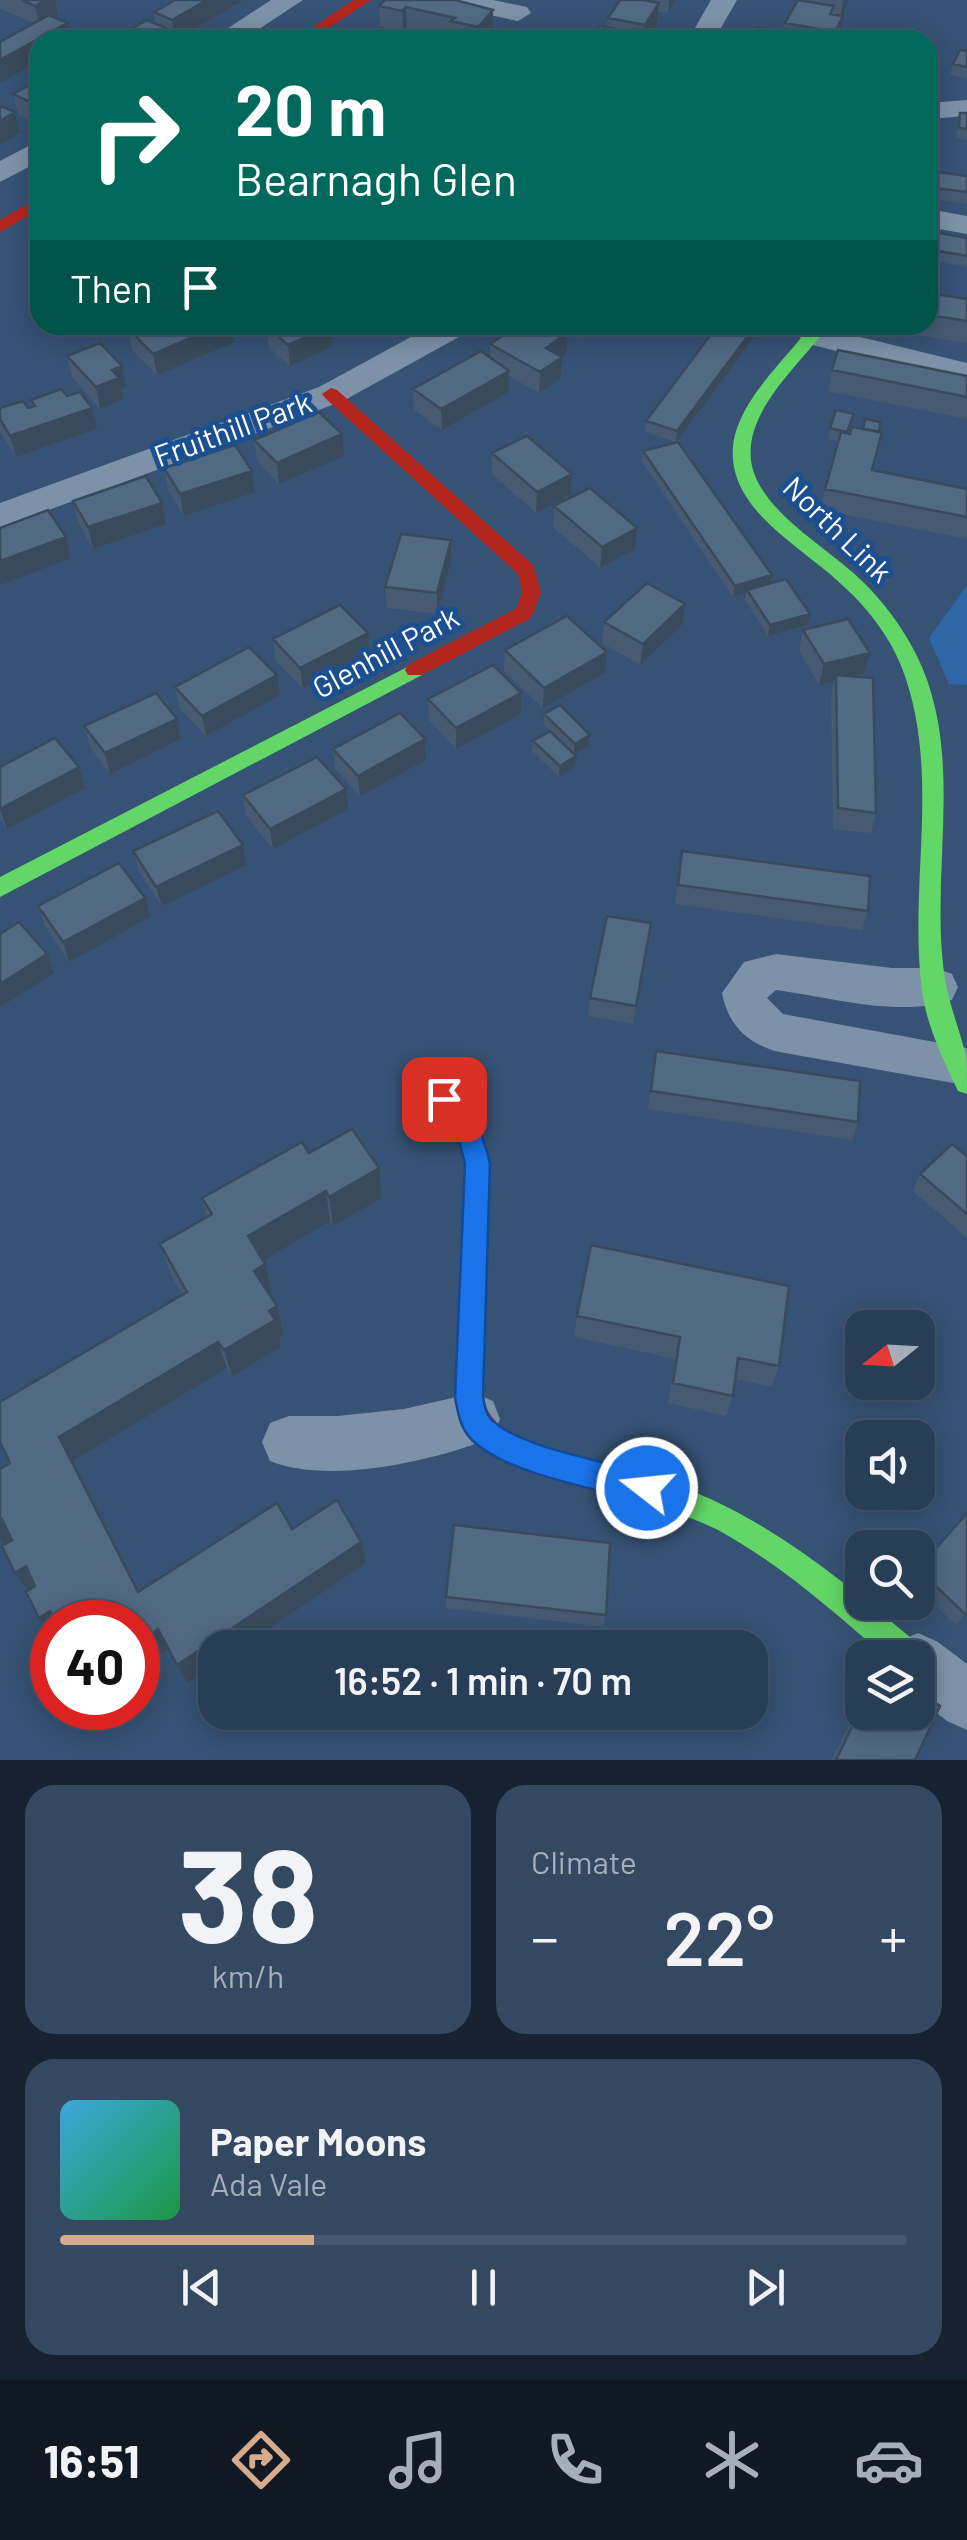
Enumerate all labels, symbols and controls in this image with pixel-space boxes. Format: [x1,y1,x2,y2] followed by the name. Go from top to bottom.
[235,66,387,150] text: 20 m
[70,70,200,200] icon: right
[235,151,517,205] text: Bearnagh Glen
[173,260,228,315] icon: arrive
[70,265,153,311] text: Then
[149,383,316,473] street label: Fruithill Park
[777,468,900,589] street label: North Link
[306,598,464,705] street label: Glenhill Park
[402,1057,487,1142] pin
[417,1072,472,1127] icon: arrive
[845,1310,935,1400] north arrow
[845,1310,935,1730] map controls
[845,1420,935,1510] button: sound
[595,1436,699,1540] position arrow
[845,1530,935,1620] button: search
[30,1600,160,1730] speed limit sign: 40
[845,1640,935,1730] button: layers
[334,1657,632,1703] text: 16:52 · 1 min · 70 m
[178,1813,318,1969] text: 38
[531,1842,637,1880] text: Climate
[663,1891,775,1981] text: 22°
[531,1903,559,1969] text: −
[879,1903,907,1969] text: +
[212,1956,284,1994] text: km/h
[210,2118,426,2164] text: Paper Moons
[210,2164,327,2202] text: Ada Vale
[174,2260,229,2315] icon: previous
[456,2260,511,2315] icon: pause
[738,2260,793,2315] icon: next
[226,2425,296,2495] icon: directions
[383,2425,453,2495] icon: music
[540,2425,610,2495] icon: phone
[697,2425,767,2495] icon: climate
[854,2425,924,2495] icon: car
[43,2433,140,2487] text: 16:51

